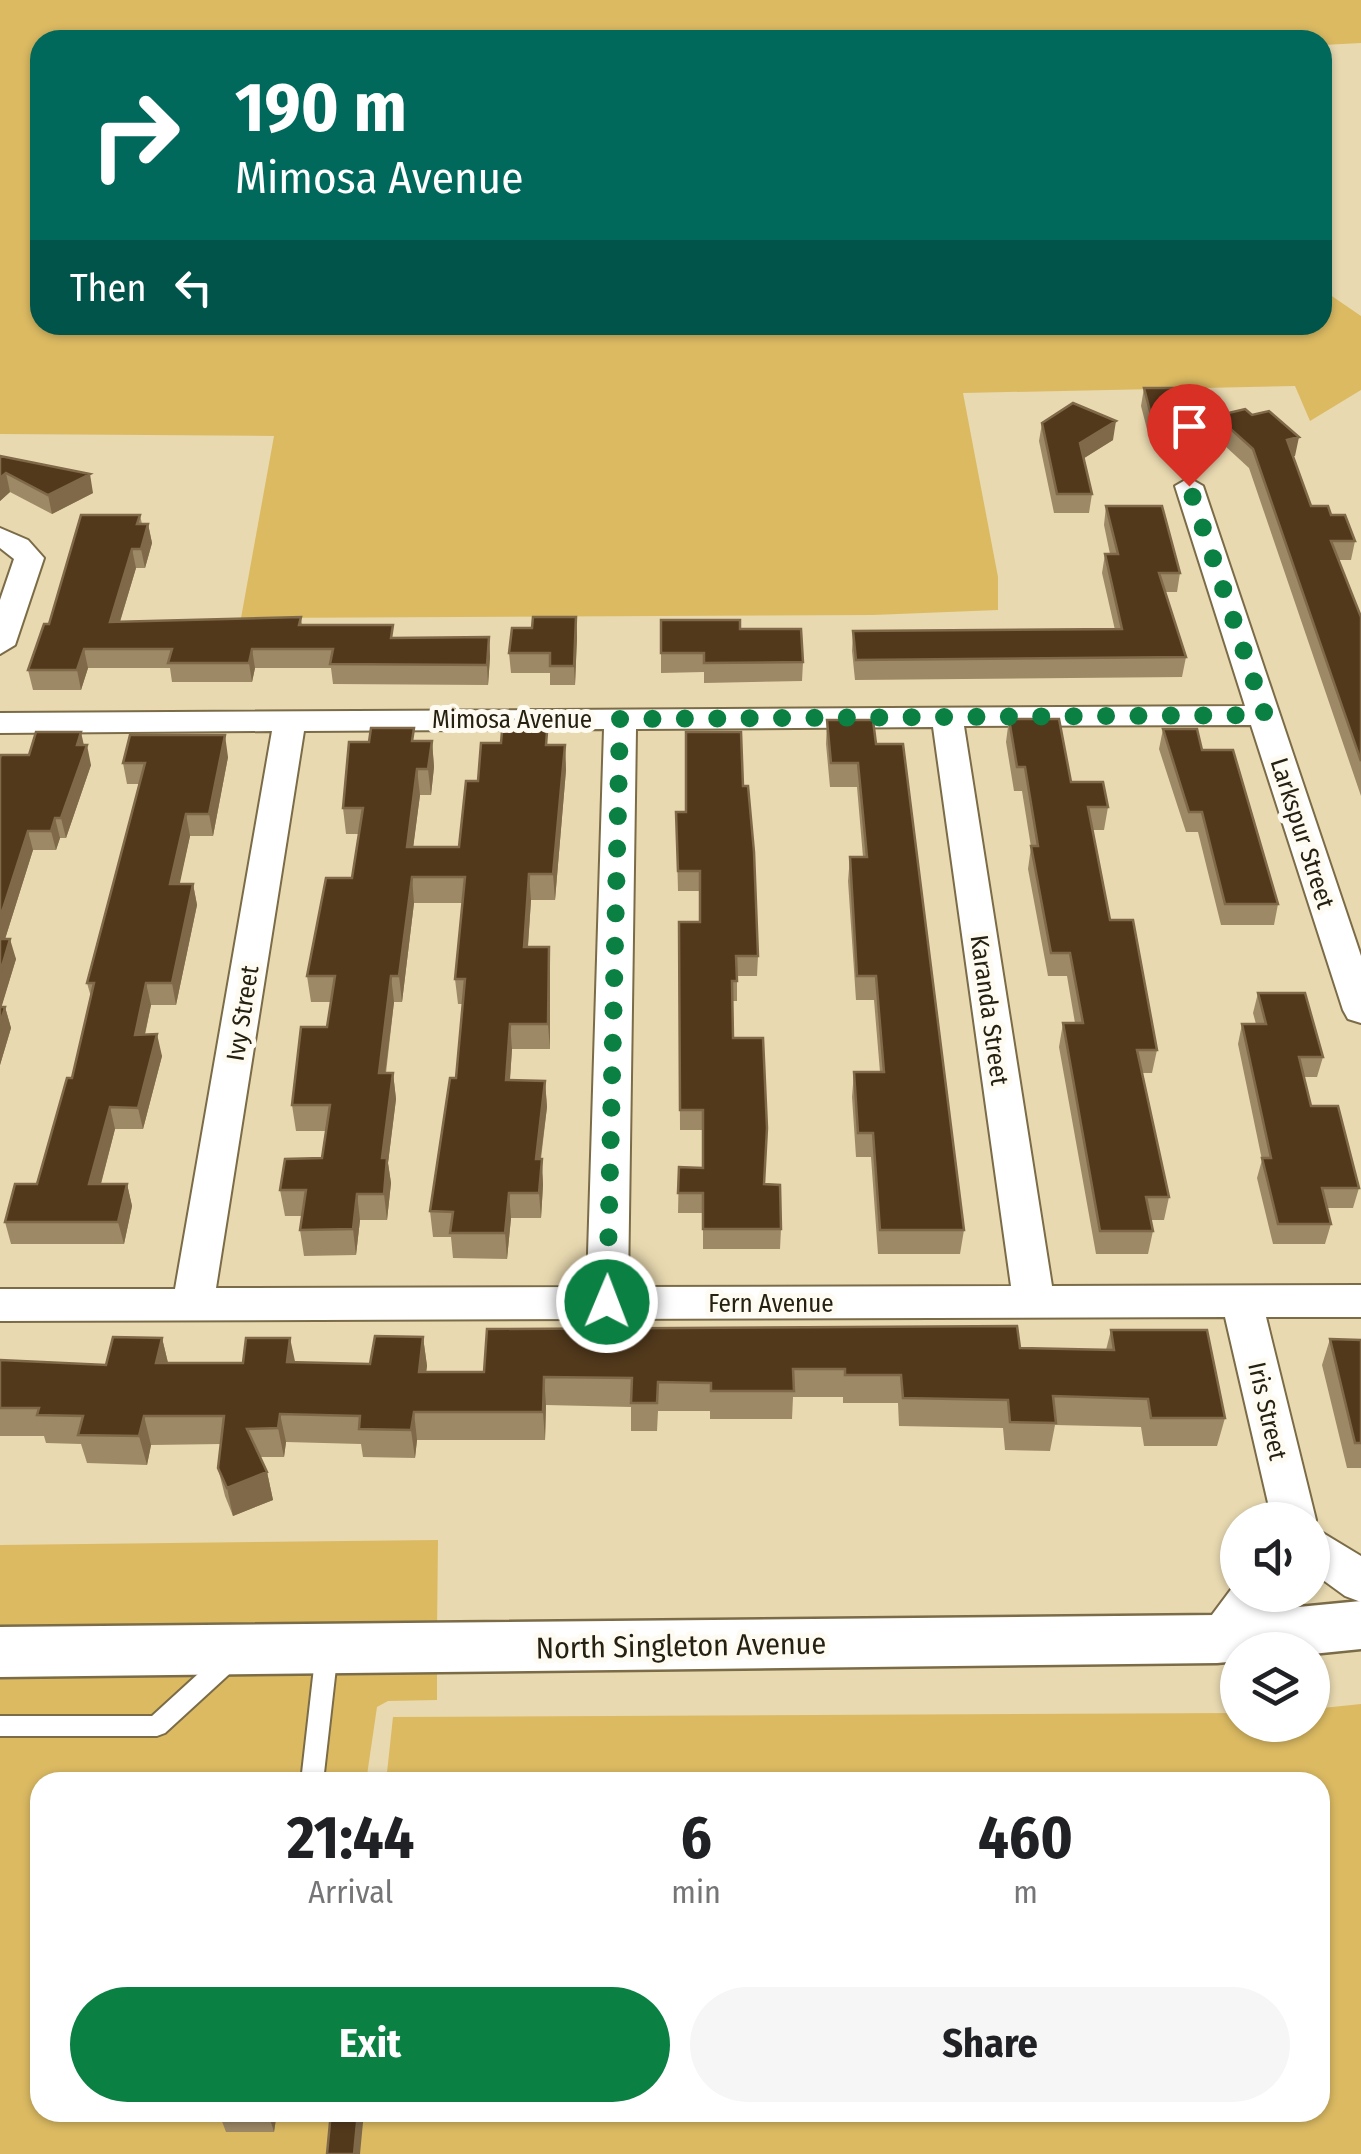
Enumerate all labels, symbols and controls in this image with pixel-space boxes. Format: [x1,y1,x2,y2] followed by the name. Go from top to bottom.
[235,66,407,150] text: 190 m
[70,70,200,200] icon: right
[235,151,523,205] text: Mimosa Avenue
[166,260,221,315] icon: left
[70,265,146,311] text: Then
[1147,384,1232,487] pin
[1162,399,1217,454] icon: arrive
[432,705,592,735] street label: Mimosa Avenue
[1264,754,1341,913] street label: Larkspur Street
[964,933,1015,1088] street label: Karanda Street
[221,963,265,1063] street label: Ivy Street
[555,1250,659,1354] position arrow
[708,1289,834,1319] street label: Fern Avenue
[1241,1359,1293,1464] street label: Iris Street
[1220,1502,1330,1742] map controls
[1220,1502,1330,1612] button: sound
[536,1625,826,1667] street label: North Singleton Avenue
[1220,1632,1330,1742] button: layers
[287,1802,414,1874] text: 21:44
[680,1802,712,1874] text: 6
[978,1802,1073,1874] text: 460
[308,1873,393,1911] text: Arrival
[671,1873,721,1911] text: min
[1013,1873,1038,1911] text: m
[70,1987,670,2102] button: Exit
[690,1987,1290,2102] button: Share

